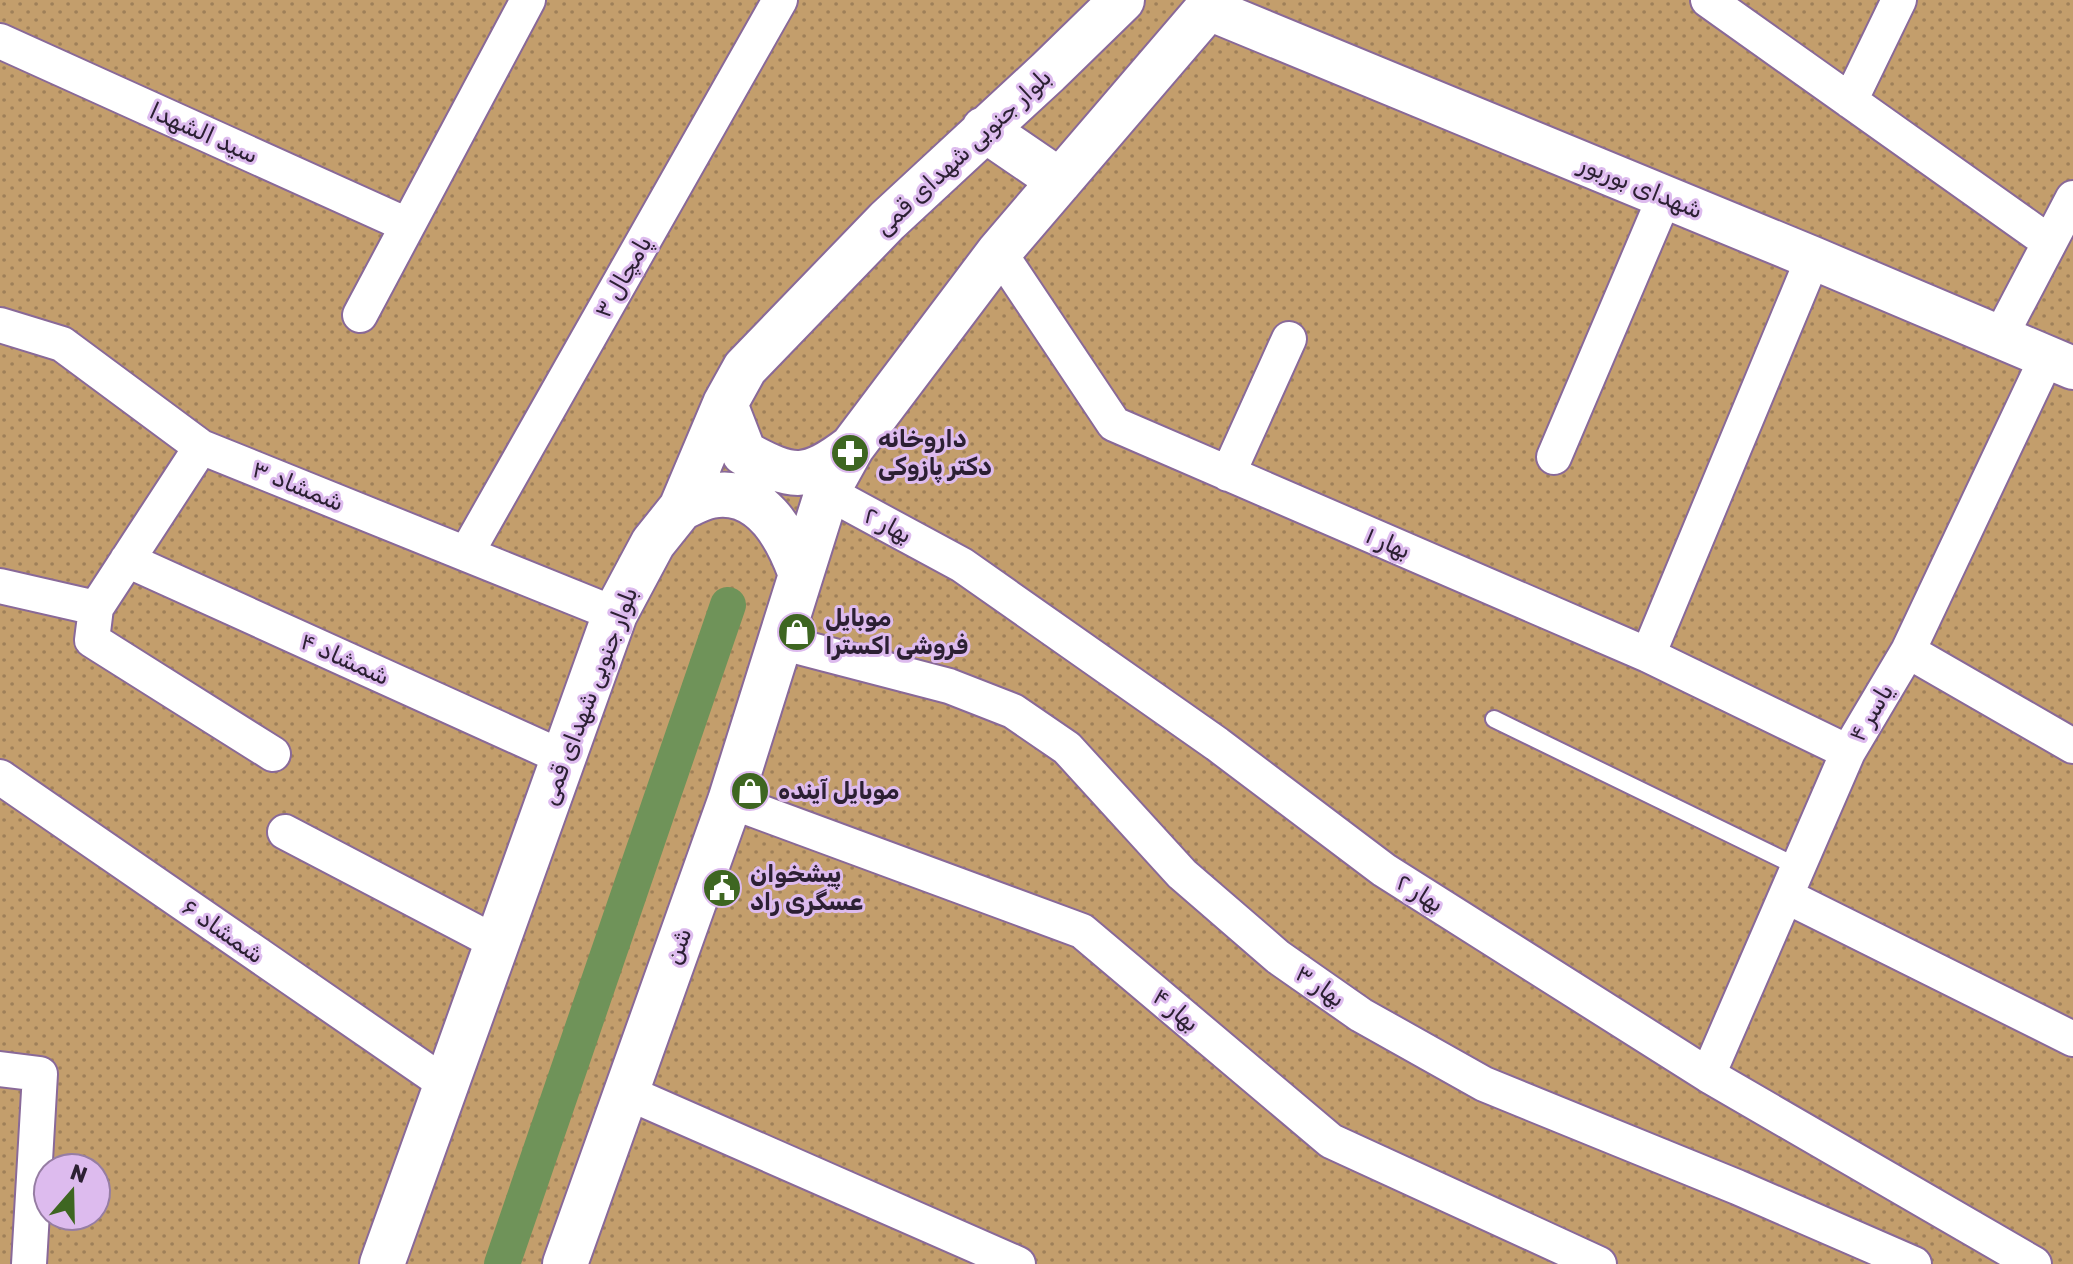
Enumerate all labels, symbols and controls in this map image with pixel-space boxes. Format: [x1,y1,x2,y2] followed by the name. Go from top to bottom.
[869,63,1057,241] street label: بلوار جنوبی شهدای قمی
[145,97,263,169] street label: سید الشهدا
[1573,149,1707,224] street label: شهدای بوربور
[588,231,659,324] street label: پامچال ۳
[878,425,992,484] place label: داروخانه دکتر پازوکی
[829,432,871,474] pharmacy icon: داروخانه دکتر پازوکی
[248,455,348,517] street label: شمشاد ۳
[859,501,917,549] street label: بهار ۲
[1361,521,1415,565] street label: بهار ۱
[535,583,643,809] street label: بلوار جنوبی شهدای قمی
[825,604,968,660] place label: موبایل فروشی اکسترا
[776,611,818,653] shop icon: موبایل فروشی اکسترا
[296,627,394,691] street label: شمشاد ۴
[1843,679,1899,747] street label: یاسر ۴
[729,770,771,812] shop icon: موبایل آینده
[778,777,899,805] place label: موبایل آینده
[750,860,863,916] place label: پیشخوان عسگری راد
[701,867,743,909] public building icon: پیشخوان عسگری راد
[1391,868,1449,918] street label: بهار ۲
[177,893,269,969] street label: شمشاد ۶
[659,924,697,968] street label: شن
[1290,959,1350,1013] street label: بهار ۳
[1147,982,1205,1038] street label: بهار ۴
[32,1152,112,1232] north arrow
[67,1158,91,1189] text: N

